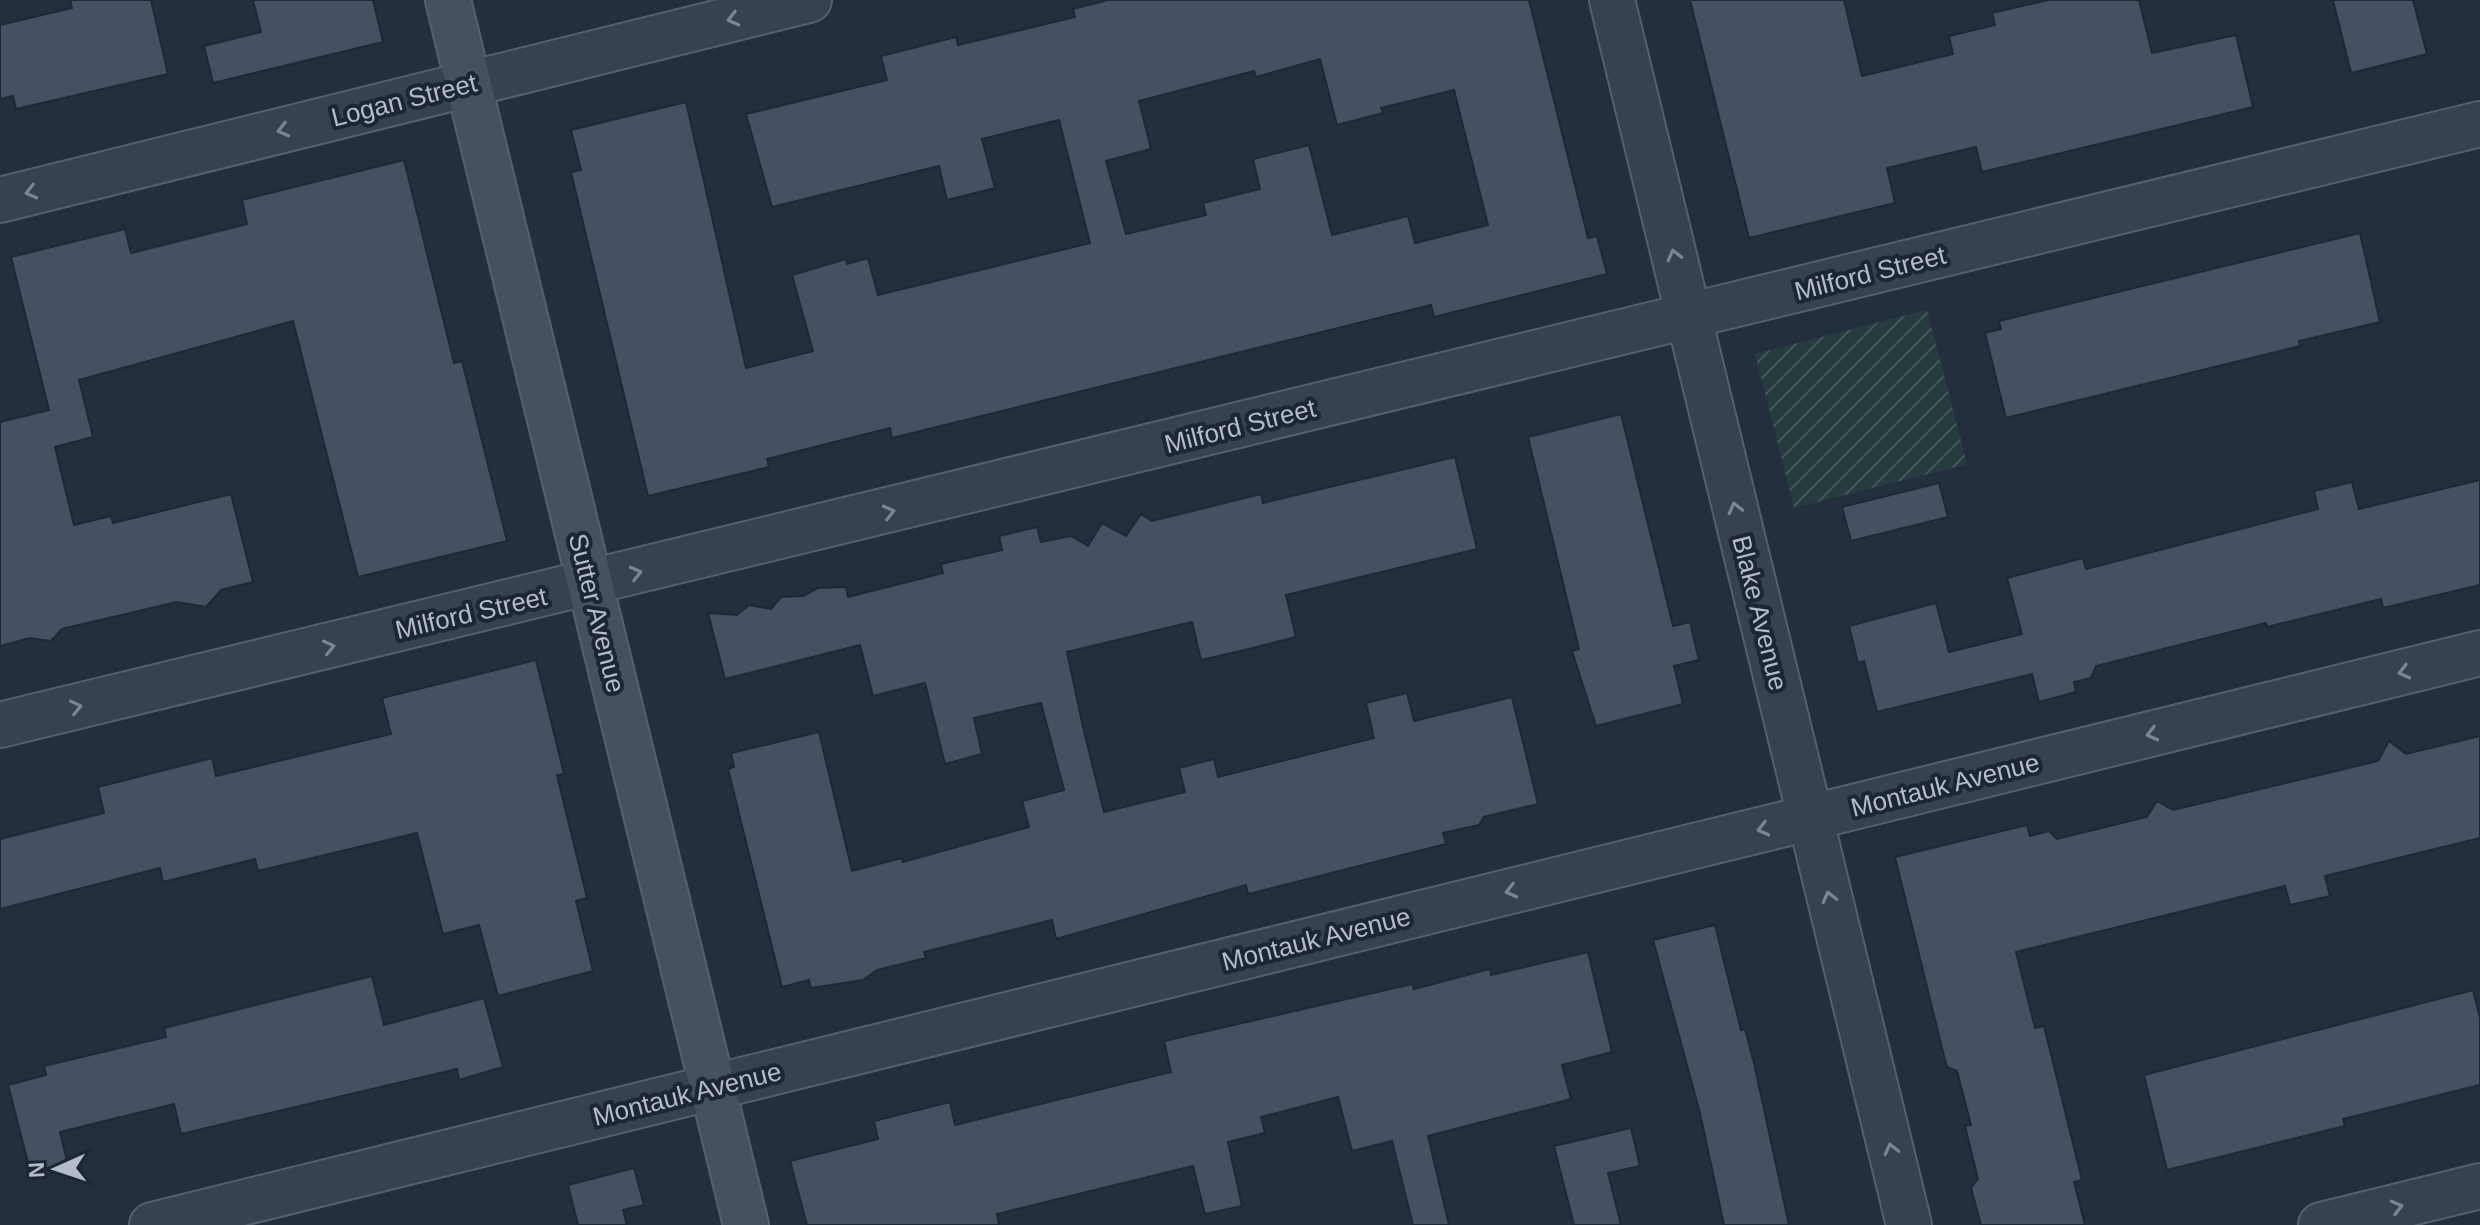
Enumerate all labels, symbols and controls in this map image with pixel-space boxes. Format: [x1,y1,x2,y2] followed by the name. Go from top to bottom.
[727,9,741,26] one-way arrow
[328,67,481,133] street label: Logan Street
[277,120,291,137] one-way arrow
[25,183,38,200] one-way arrow
[1791,240,1949,306] street label: Milford Street
[1667,249,1684,262] one-way arrow
[1161,393,1319,459] street label: Milford Street
[1728,501,1745,515] one-way arrow
[881,504,895,521] one-way arrow
[563,530,631,696] street label: Sutter Avenue
[1726,532,1794,694] street label: Blake Avenue
[629,566,643,583] one-way arrow
[392,581,550,645] street label: Milford Street
[321,639,335,656] one-way arrow
[2398,662,2412,679] one-way arrow
[68,699,82,716] one-way arrow
[2145,724,2159,741] one-way arrow
[1848,747,2042,823] street label: Montauk Avenue
[1757,820,1771,837] one-way arrow
[1504,882,1518,899] one-way arrow
[1822,890,1839,904] one-way arrow
[1219,901,1413,977] street label: Montauk Avenue
[590,1056,784,1132] street label: Montauk Avenue
[16,1129,96,1209] north arrow
[1883,1143,1900,1157] one-way arrow
[24,1161,49,1179] text: N
[2389,1199,2403,1216] one-way arrow

